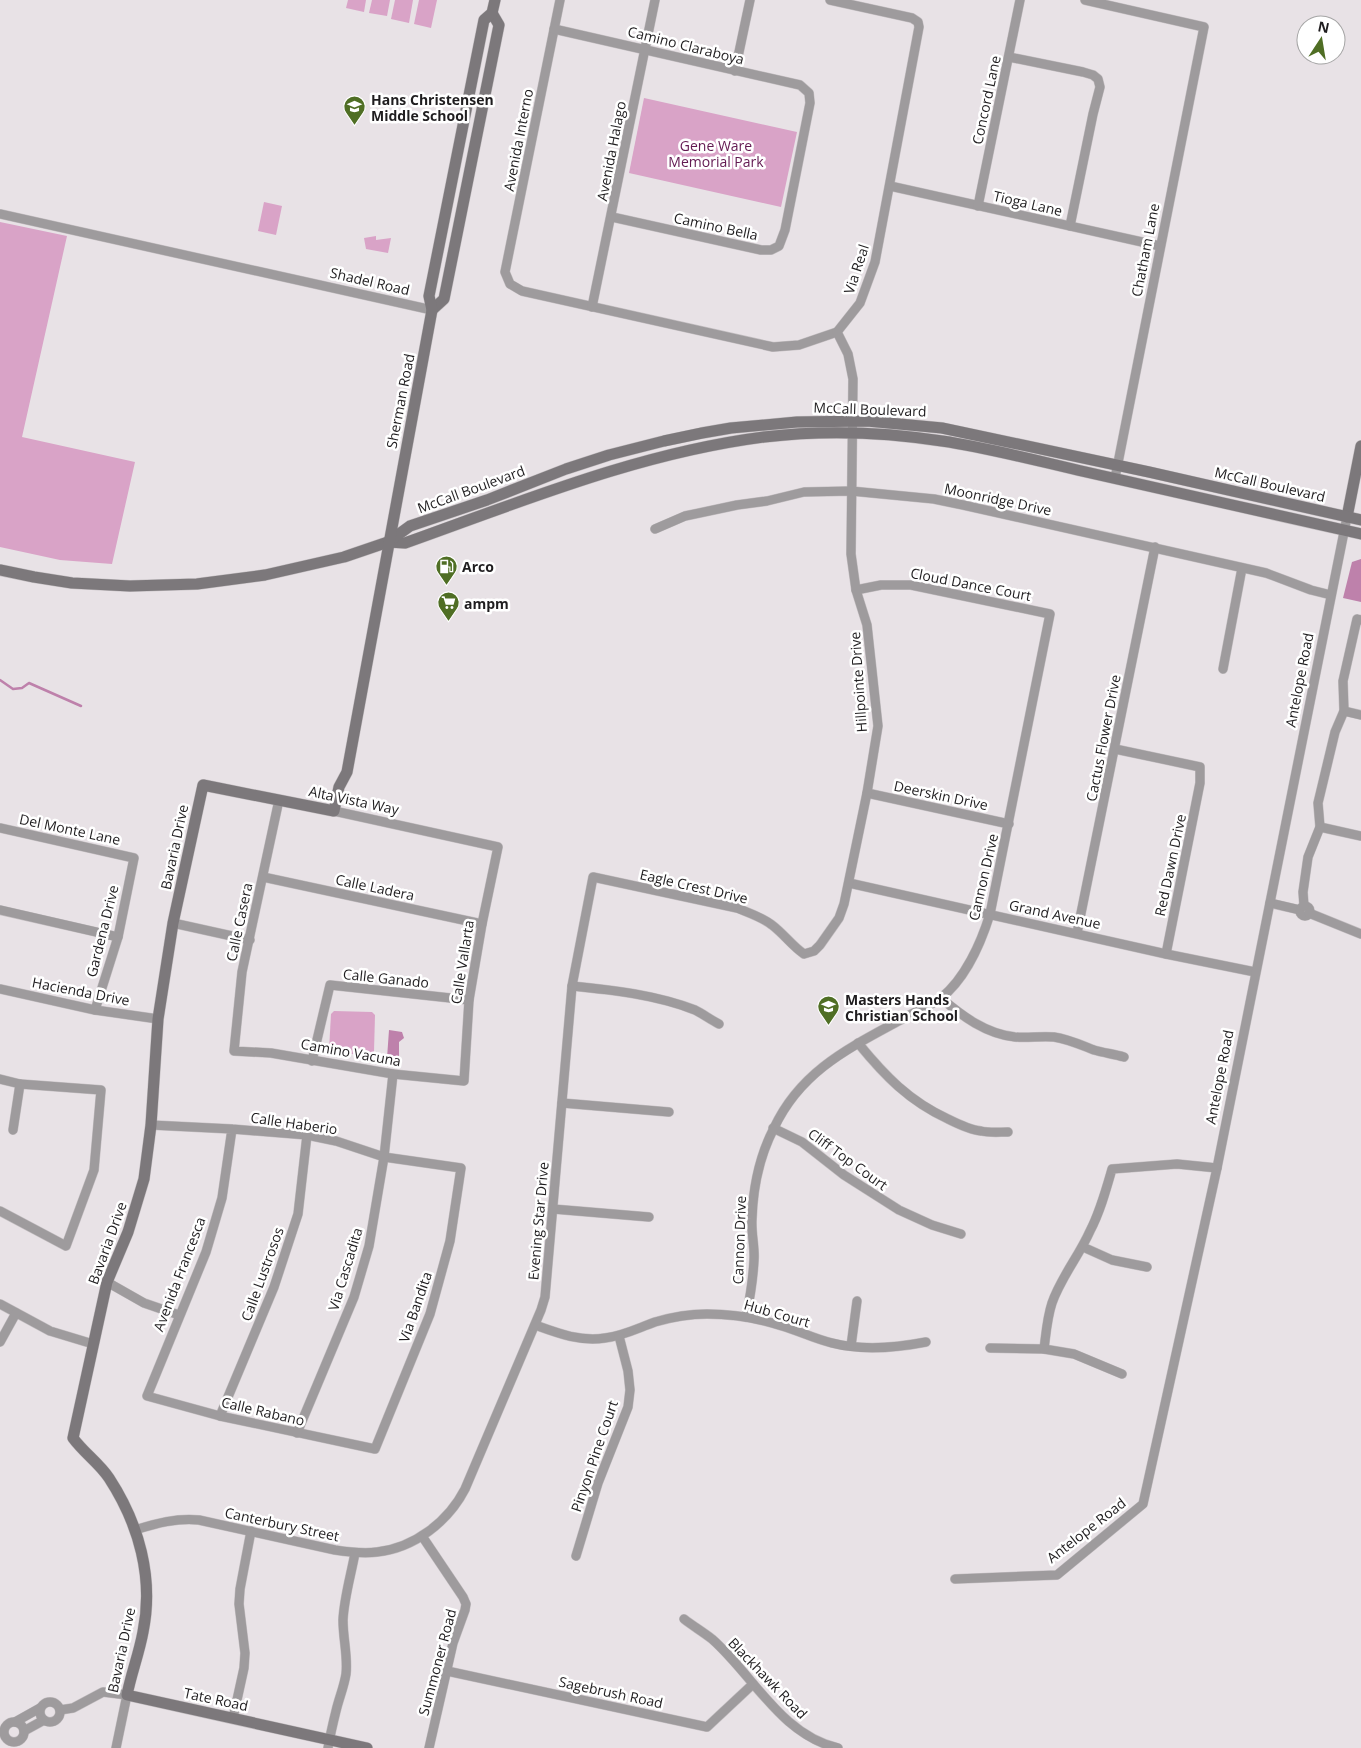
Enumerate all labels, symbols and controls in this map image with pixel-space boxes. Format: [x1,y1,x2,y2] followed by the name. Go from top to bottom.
[1296,15,1346,65] north arrow
[1316,16,1331,37] text: N
[626,21,746,69] street label: Camino Claraboya
[967,54,1005,146] street label: Concord Lane
[499,87,537,193] street label: Avenida Interno
[371,90,494,125] place label: Hans Christensen Middle School
[343,95,367,126] school or university icon: Hans Christensen Middle School
[592,99,630,203] street label: Avenida Halago
[668,136,764,171] park label: Gene Ware Memorial Park
[992,186,1064,220] street label: Tioga Lane
[1127,202,1163,298] street label: Chatham Lane
[672,208,760,244] street label: Camino Bella
[839,242,873,296] street label: Via Real
[328,263,412,299] street label: Shadel Road
[381,352,419,450] street label: Sherman Road
[813,398,927,420] street label: McCall Boulevard
[415,461,527,517] street label: McCall Boulevard
[1213,462,1327,506] street label: McCall Boulevard
[943,478,1054,520] street label: Moonridge Drive
[434,554,458,585] fuel station icon: Arco
[462,557,494,576] place label: Arco
[909,563,1033,605] street label: Cloud Dance Court
[436,591,460,622] supermarket icon: ampm
[464,594,509,613] place label: ampm
[845,631,871,733] street label: Hillpointe Drive
[1281,631,1317,729] street label: Antelope Road
[1081,673,1125,803] street label: Cactus Flower Drive
[892,776,990,814] street label: Deerskin Drive
[307,781,402,819] street label: Alta Vista Way
[156,803,192,891] street label: Bavaria Drive
[18,809,122,849] street label: Del Monte Lane
[1150,812,1190,918] street label: Red Dawn Drive
[964,832,1002,922] street label: Cannon Drive
[638,864,750,908] street label: Eagle Crest Drive
[334,869,416,905] street label: Calle Ladera
[221,881,257,963] street label: Calle Casera
[81,883,123,979] street label: Gardena Drive
[1007,895,1103,933] street label: Grand Avenue
[446,919,478,1005] street label: Calle Vallarta
[342,964,430,992] street label: Calle Ganado
[31,972,132,1010] street label: Hacienda Drive
[845,990,958,1025] place label: Masters Hands Christian School
[817,995,841,1026] school or university icon: Masters Hands Christian School
[1201,1028,1237,1126] street label: Antelope Road
[299,1034,403,1070] street label: Camino Vacuna
[249,1108,339,1138] street label: Calle Haberio
[804,1124,892,1194] street label: Cliff Top Court
[523,1161,553,1281] street label: Evening Star Drive
[728,1195,750,1285] street label: Cannon Drive
[83,1199,131,1287] street label: Bavaria Drive
[148,1214,210,1334] street label: Avenida Francesca
[236,1224,288,1324] street label: Calle Lustrosos
[323,1225,367,1313] street label: Via Cascadita
[394,1269,436,1345] street label: Via Bandita
[742,1295,812,1331] street label: Hub Court
[219,1392,307,1430] street label: Calle Rabano
[566,1398,622,1514] street label: Pinyon Pine Court
[1042,1493,1130,1567] street label: Antelope Road
[223,1503,341,1545] street label: Canterbury Street
[103,1606,139,1694] street label: Bavaria Drive
[414,1606,460,1718] street label: Summoner Road
[724,1633,812,1723] street label: Blackhawk Road
[557,1672,665,1712] street label: Sagebrush Road
[182,1683,250,1715] street label: Tate Road

